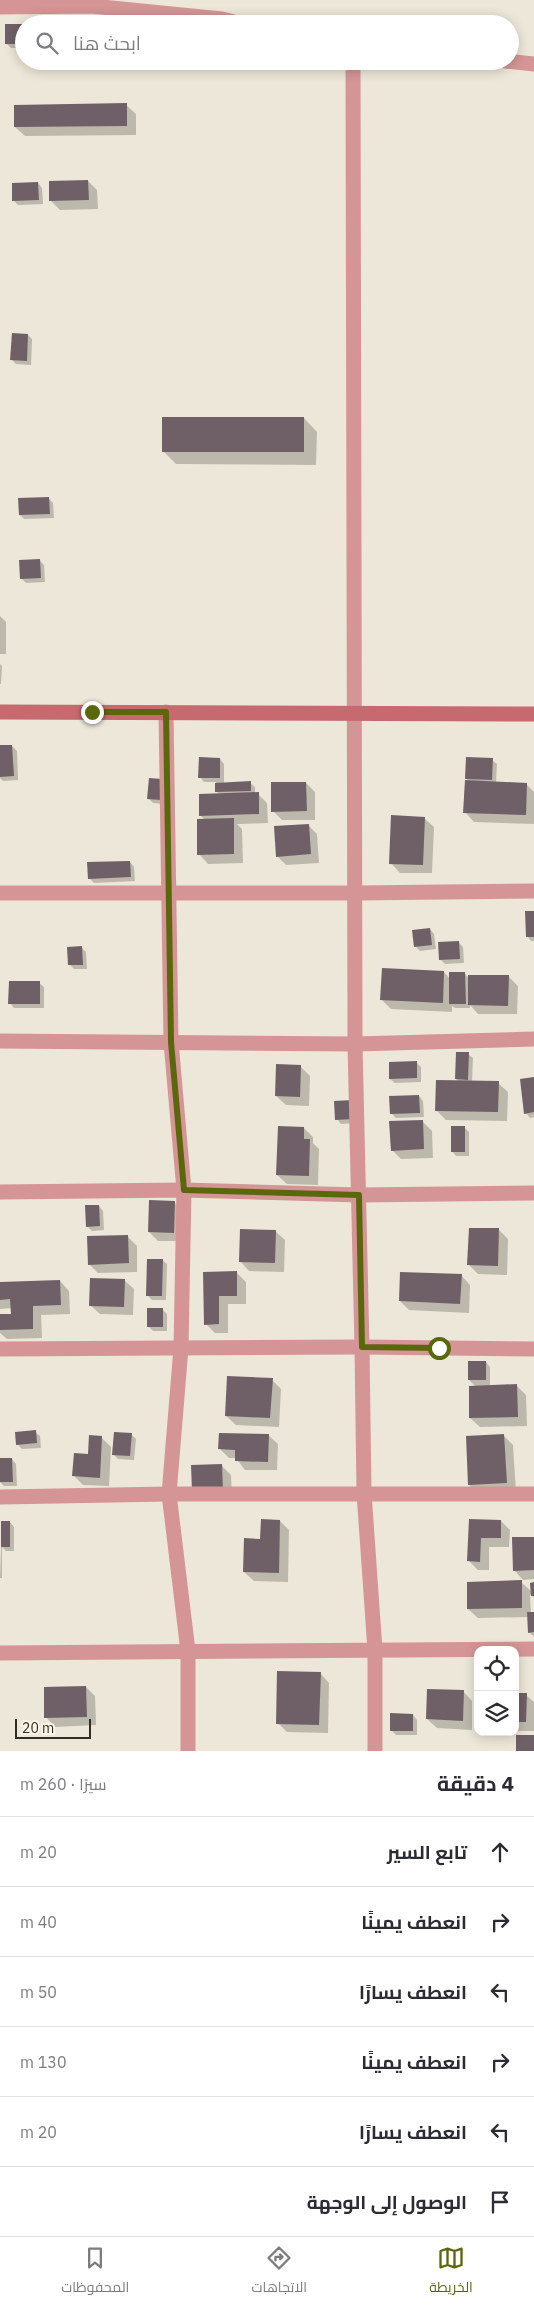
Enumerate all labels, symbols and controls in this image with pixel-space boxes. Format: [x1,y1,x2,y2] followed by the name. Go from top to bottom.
[15,15,519,70] search box
[33,29,61,57] icon: search
[73,31,141,55] text: ابحث هنا
[81,701,104,724] route end
[428,1337,451,1360] route start
[474,1646,519,1736] map controls
[474,1646,519,1691] button: locate
[474,1691,519,1736] button: layers
[15,1716,91,1739] scale bar
[22,1719,54,1737] text: 20 m
[437,1769,514,1797] text: 4 دقيقة
[20,1774,106,1794] text: سيرًا · 260 m
[486,1838,514,1866] icon: ahead
[387,1840,467,1864] text: تابع السير
[20,1842,57,1862] text: 20 m
[486,1908,514,1936] icon: right
[361,1910,467,1934] text: انعطف يمينًا
[20,1912,57,1932] text: 40 m
[486,1978,514,2006] icon: left
[359,1980,467,2004] text: انعطف يسارًا
[20,1982,57,2002] text: 50 m
[486,2048,514,2076] icon: right
[361,2050,467,2074] text: انعطف يمينًا
[20,2052,67,2072] text: 130 m
[486,2118,514,2146] icon: left
[359,2120,467,2144] text: انعطف يسارًا
[20,2122,57,2142] text: 20 m
[486,2188,514,2216] icon: arrive
[307,2190,467,2214] text: الوصول إلى الوجهة
[61,2244,129,2300] tab: المحفوظات
[252,2244,307,2300] tab: الاتجاهات
[429,2244,473,2300] tab: الخريطة

